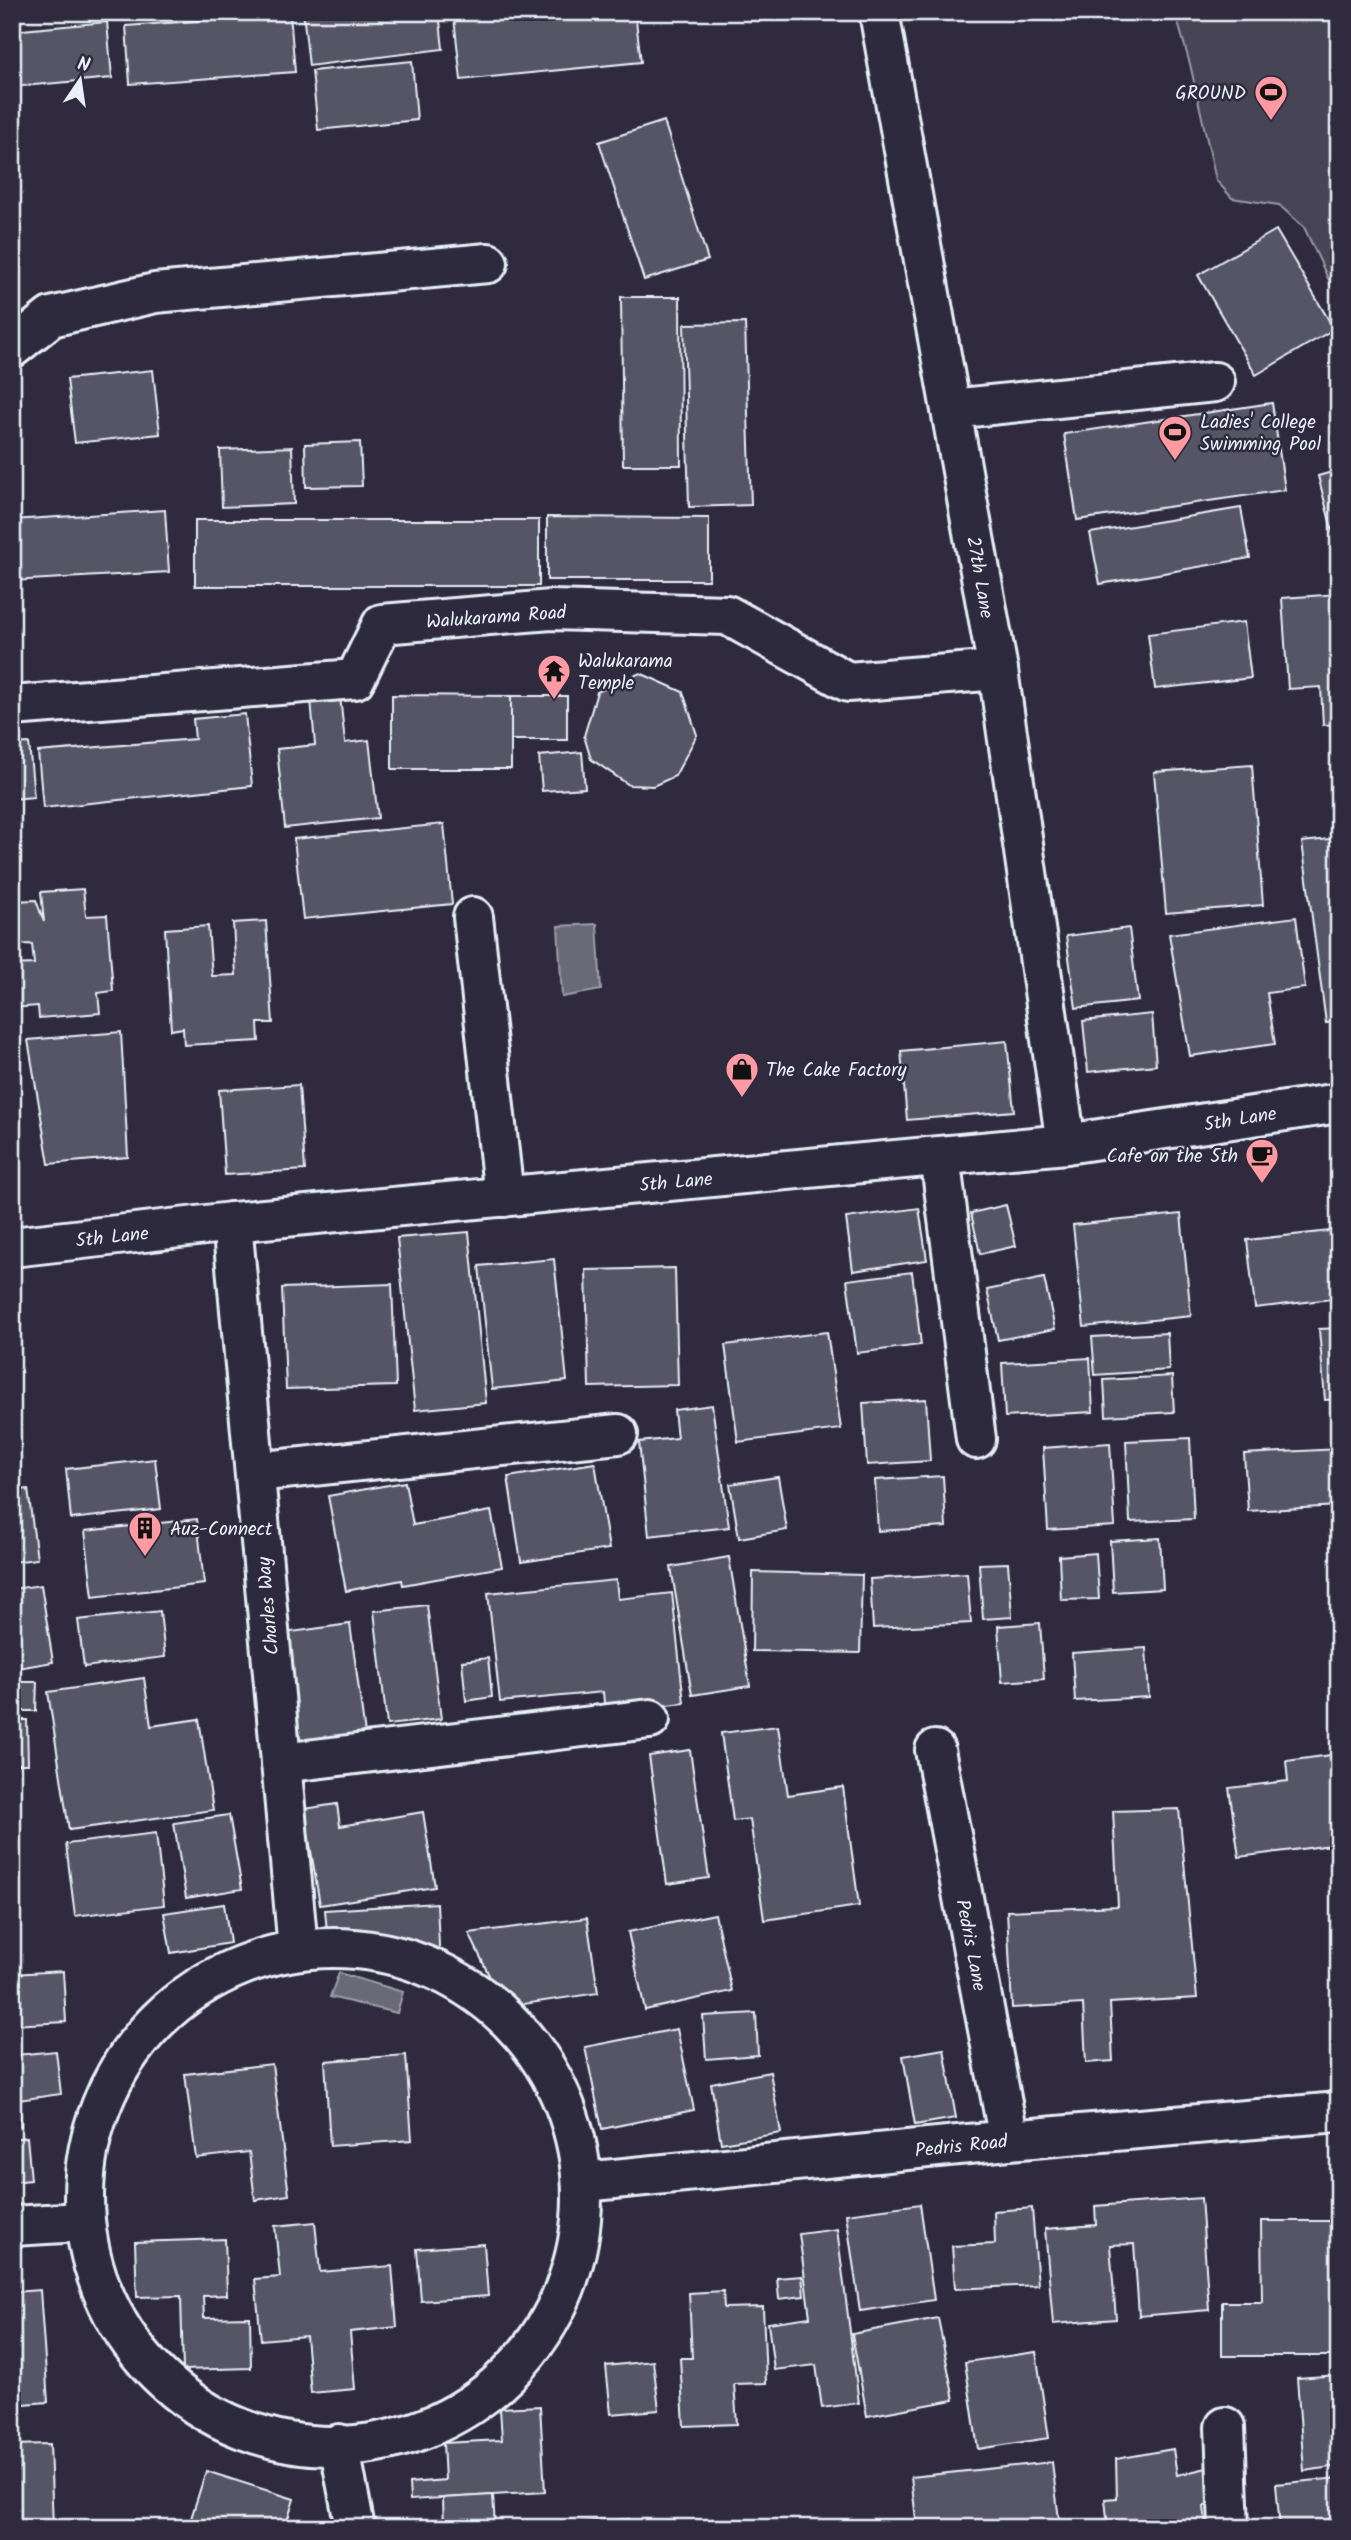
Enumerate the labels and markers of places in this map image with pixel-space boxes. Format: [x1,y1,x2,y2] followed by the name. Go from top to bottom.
[1252,73,1290,122] sports icon: GROUND
[1175,79,1246,109] place label: GROUND
[1200,408,1321,460] place label: Ladies' College Swimming Pool
[1156,413,1194,462] sports icon: Ladies' College Swimming Pool
[578,647,673,699] place label: Walukarama Temple
[535,652,573,701] temple icon: Walukarama Temple
[723,1050,761,1099] shop icon: The Cake Factory
[766,1056,907,1086] place label: The Cake Factory
[1243,1136,1281,1185] cafe icon: Cafe on the 5th
[1107,1142,1238,1172] place label: Cafe on the 5th
[126,1509,164,1558] building icon: Auz-Connect
[170,1515,273,1545] place label: Auz-Connect

